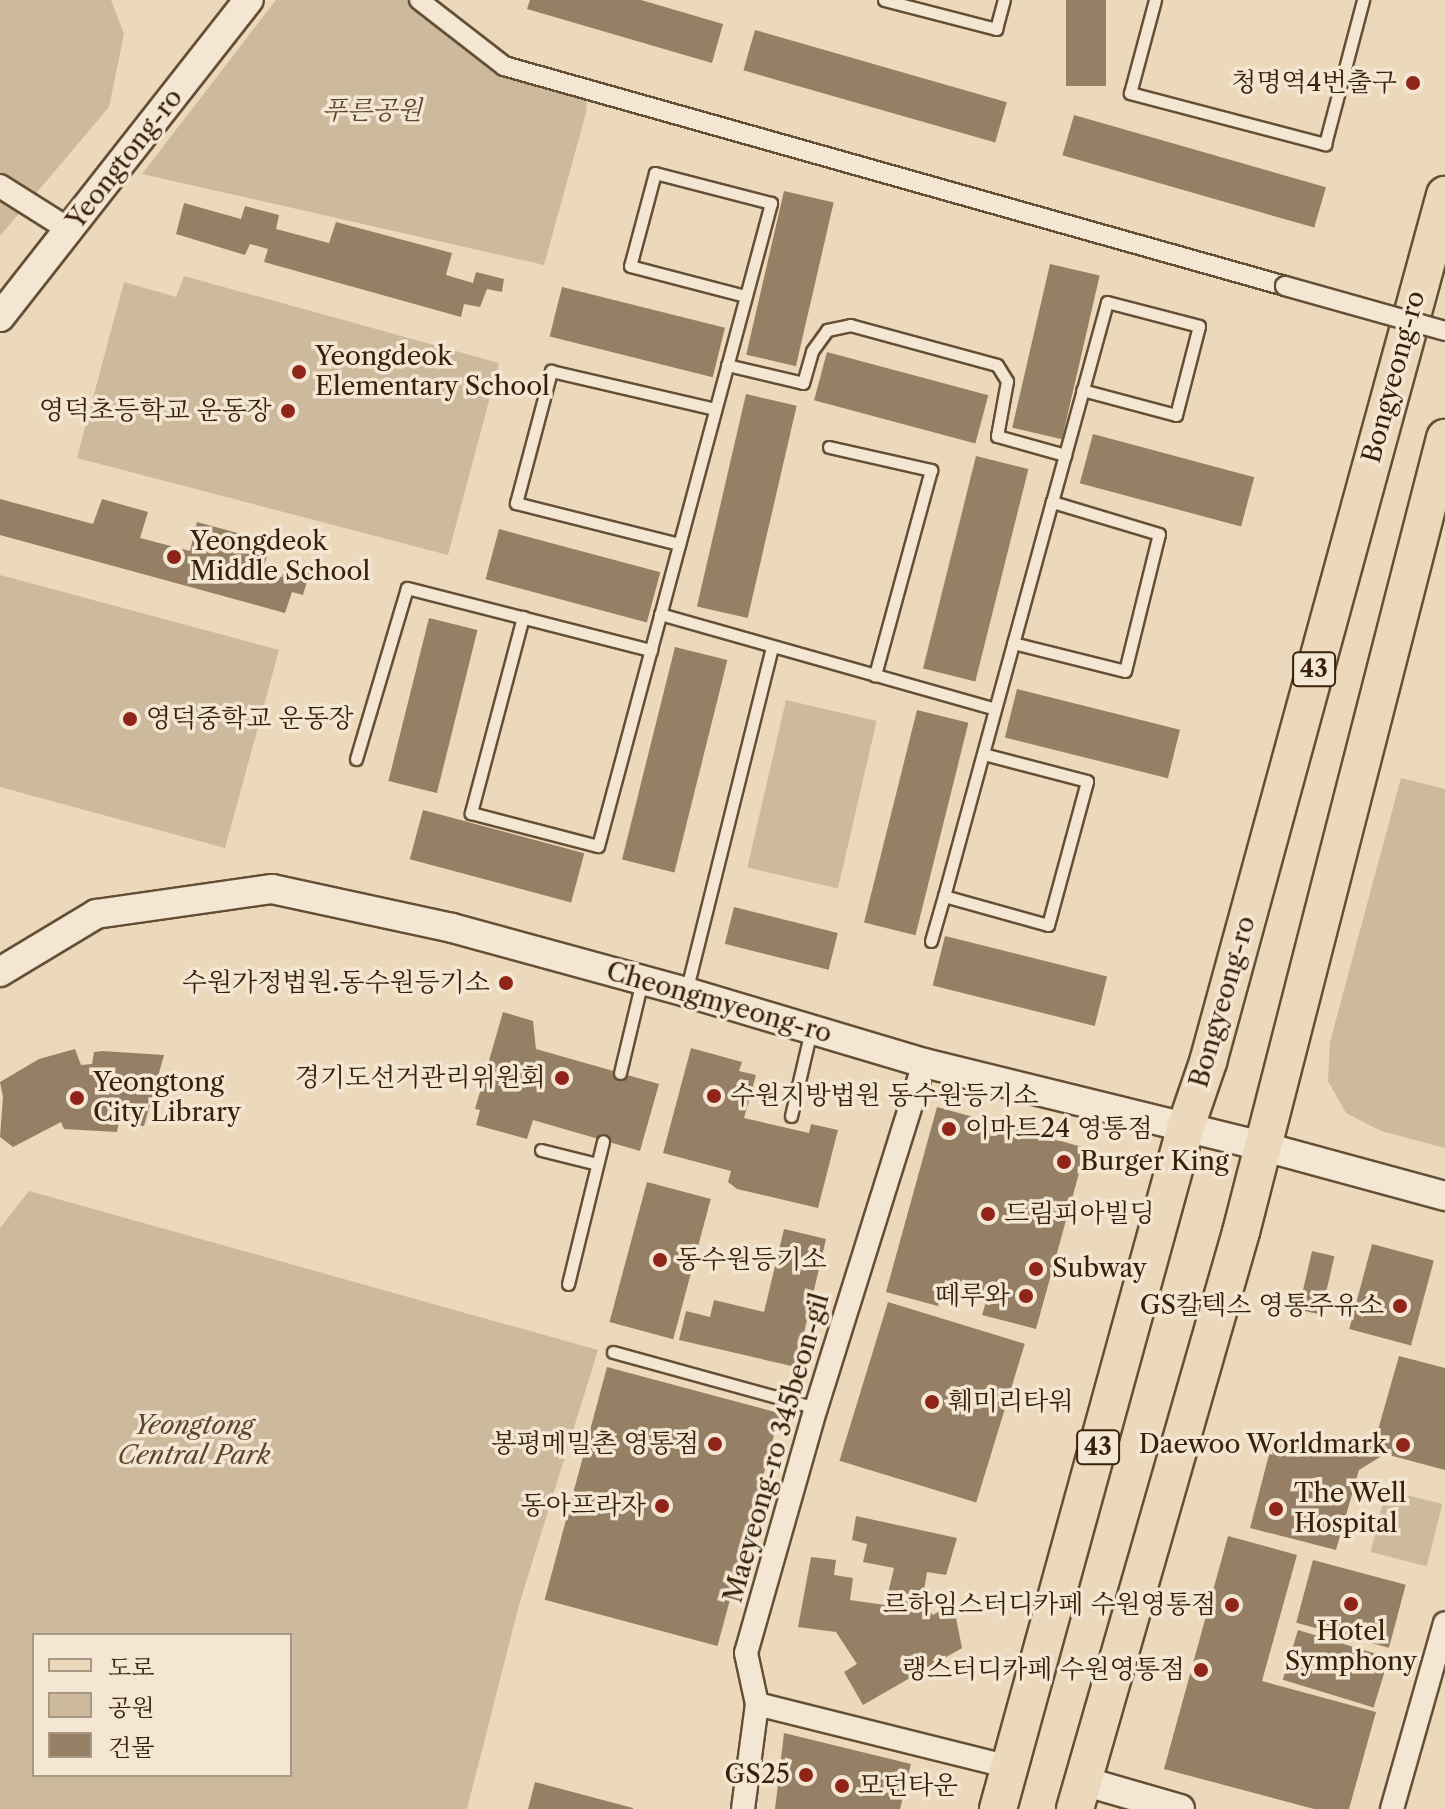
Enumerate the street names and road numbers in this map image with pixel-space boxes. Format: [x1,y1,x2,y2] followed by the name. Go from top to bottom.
[61,83,189,235] street label: Yeongtong-ro
[1356,288,1432,466] street label: Bongyeong-ro
[1292,649,1336,689] road number: 43
[1184,913,1262,1091] street label: Bongyeong-ro
[603,956,835,1050] street label: Cheongmyeong-ro
[718,1290,836,1606] street label: Maeyeong-ro 345beon-gil
[1076,1427,1120,1467] road number: 43

